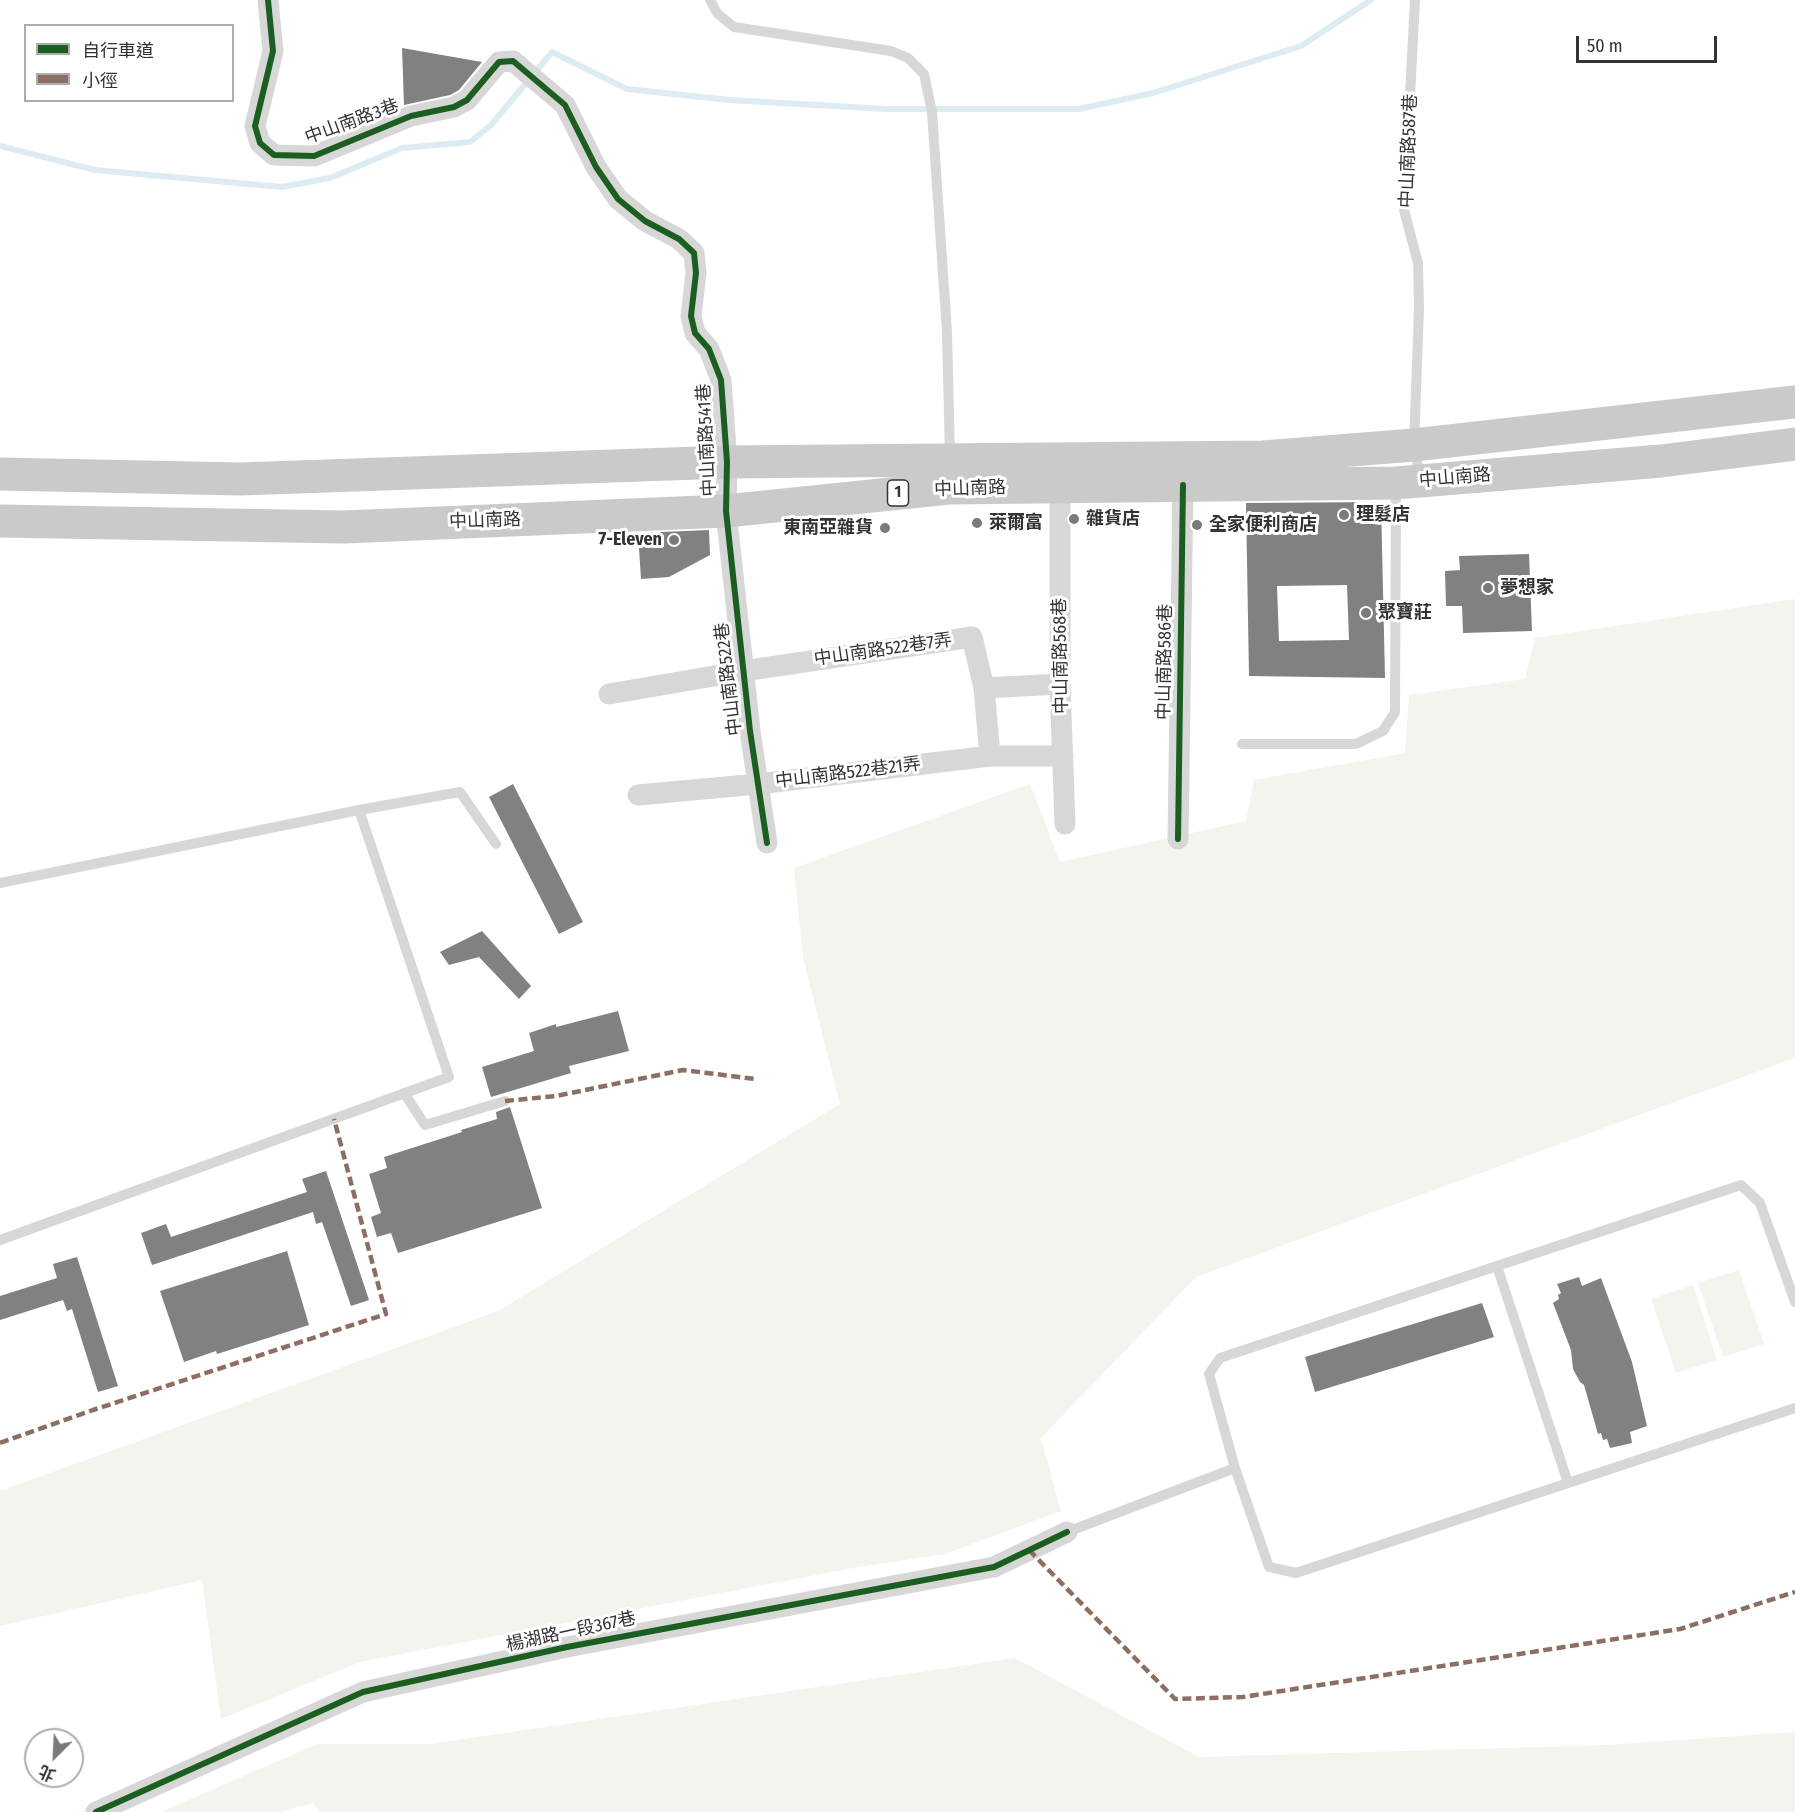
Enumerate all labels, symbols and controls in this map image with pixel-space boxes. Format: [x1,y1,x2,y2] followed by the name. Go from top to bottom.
[24,24,234,102] legend
[1579,24,1720,62] scale bar
[1587,35,1623,57] text: 50 m
[82,40,154,62] text: 自行車道
[82,70,118,92] text: 小徑
[1396,93,1422,209] street label: 中山南路587巷
[302,95,402,149] street label: 中山南路3巷
[693,383,721,497] street label: 中山南路541巷
[1418,464,1492,492] street label: 中山南路
[934,477,1006,501] street label: 中山南路
[888,480,908,506] road number: 1
[1356,504,1410,526] place label: 理髮店
[1086,508,1140,530] place label: 雜貨店
[1337,508,1351,522] marker: 理髮店
[449,509,521,533] street label: 中山南路
[989,512,1043,534] place label: 萊爾富
[1067,512,1081,526] marker: 雜貨店
[1209,514,1317,536] place label: 全家便利商店
[970,516,984,530] marker: 萊爾富
[783,517,873,539] place label: 東南亞雜貨
[1190,518,1204,532] marker: 全家便利商店
[878,521,892,535] marker: 東南亞雜貨
[599,529,662,551] place label: 7-Eleven
[667,533,681,547] marker: 7-Eleven
[1500,577,1554,599] place label: 夢想家
[1481,581,1495,595] marker: 夢想家
[1049,598,1073,714] street label: 中山南路568巷
[1378,602,1432,624] place label: 聚寶莊
[1153,604,1177,720] street label: 中山南路586巷
[1359,606,1373,620] marker: 聚寶莊
[711,621,747,737] street label: 中山南路522巷
[813,630,953,670] street label: 中山南路522巷7弄
[774,753,922,793] street label: 中山南路522巷21弄
[504,1608,638,1656] street label: 楊湖路一段367巷
[24,1728,84,1788] north arrow
[36,1761,58,1785] text: 北

